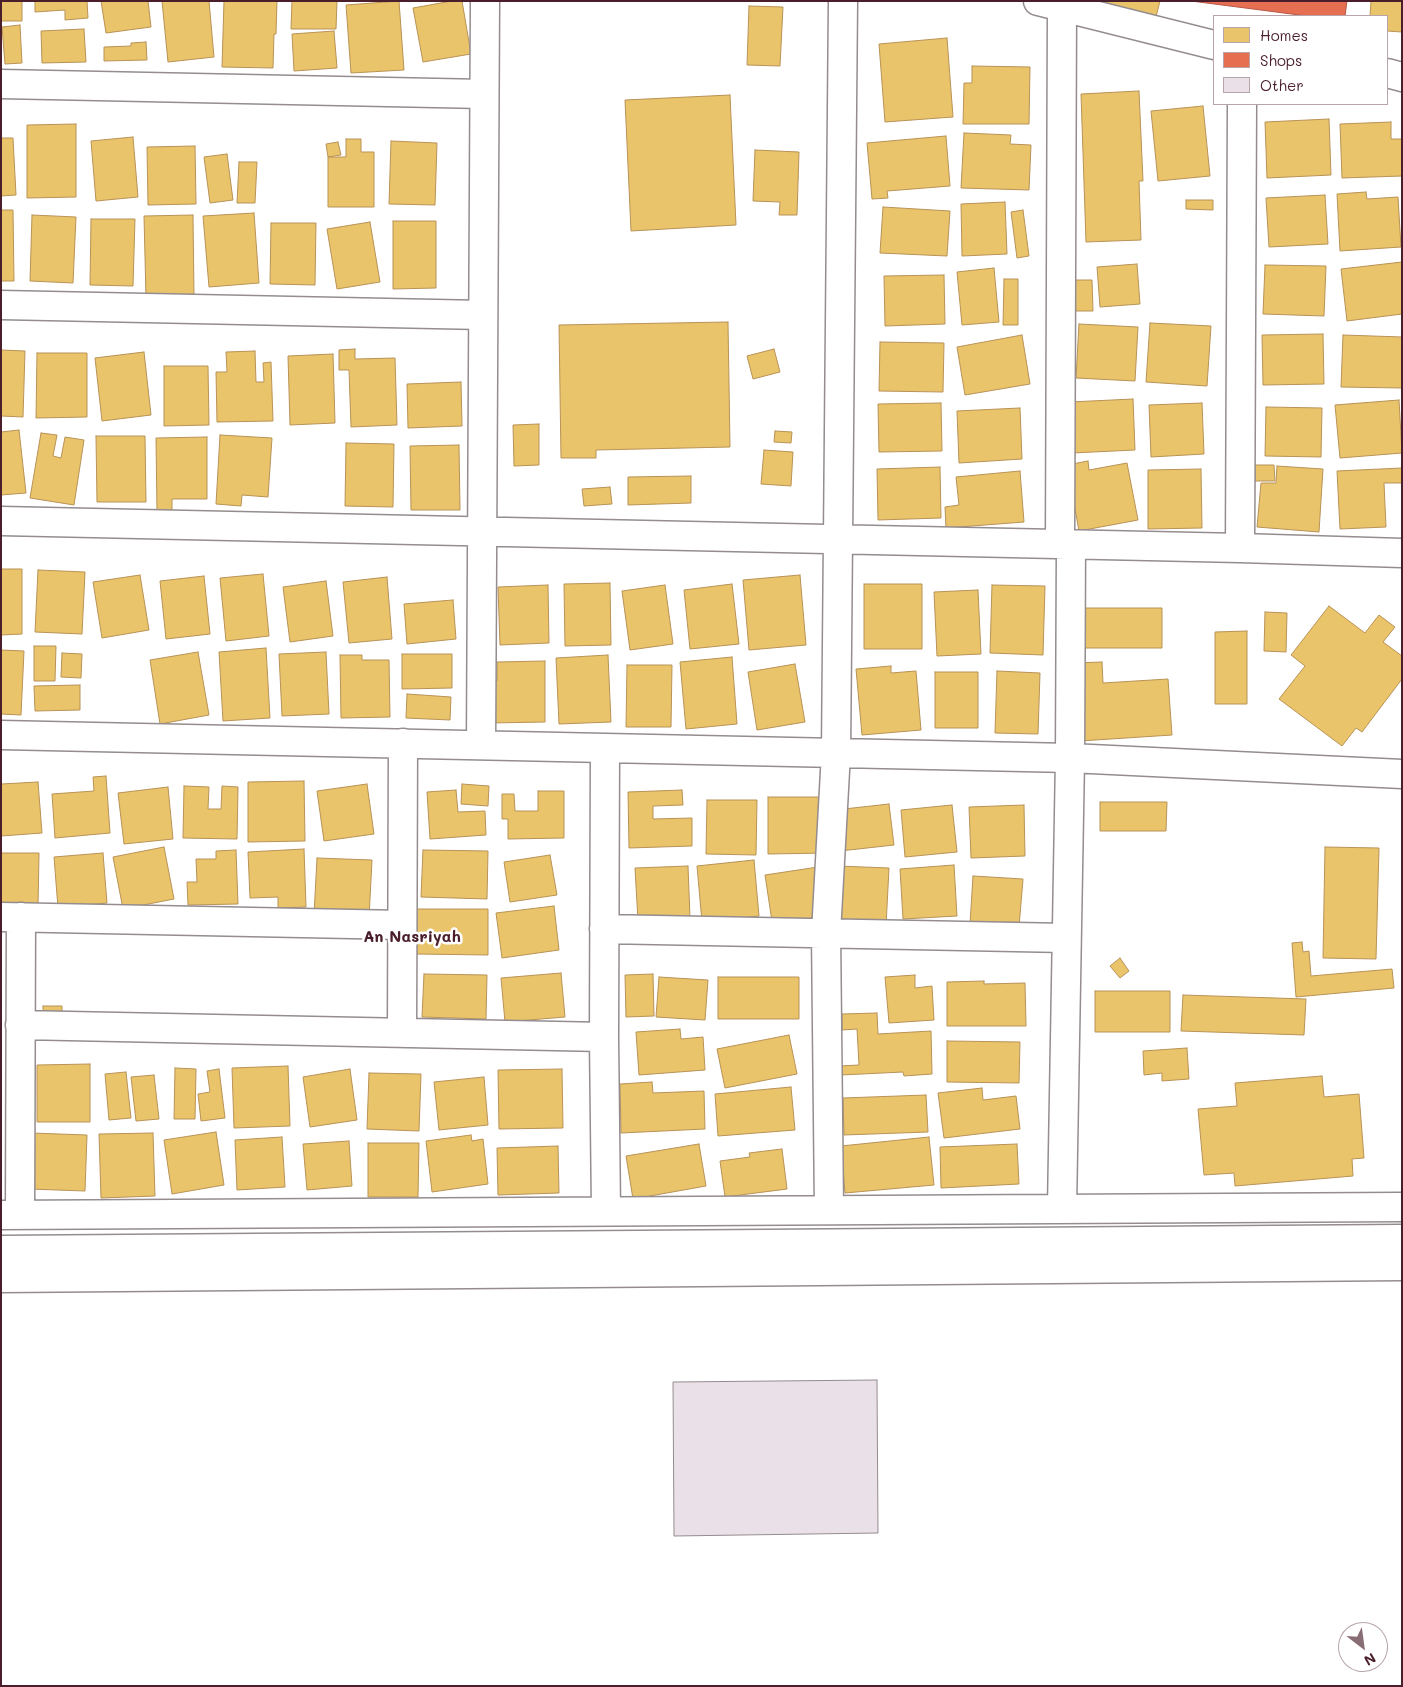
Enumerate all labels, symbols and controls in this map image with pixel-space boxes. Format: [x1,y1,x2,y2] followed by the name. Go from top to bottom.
[1213,15,1388,105] legend
[1260,25,1308,45] text: Homes
[1260,50,1302,70] text: Shops
[1260,75,1304,95] text: Other
[363,927,461,947] district label: An Nasriyah
[1338,1622,1388,1672] north arrow
[1361,1649,1380,1670] text: N

